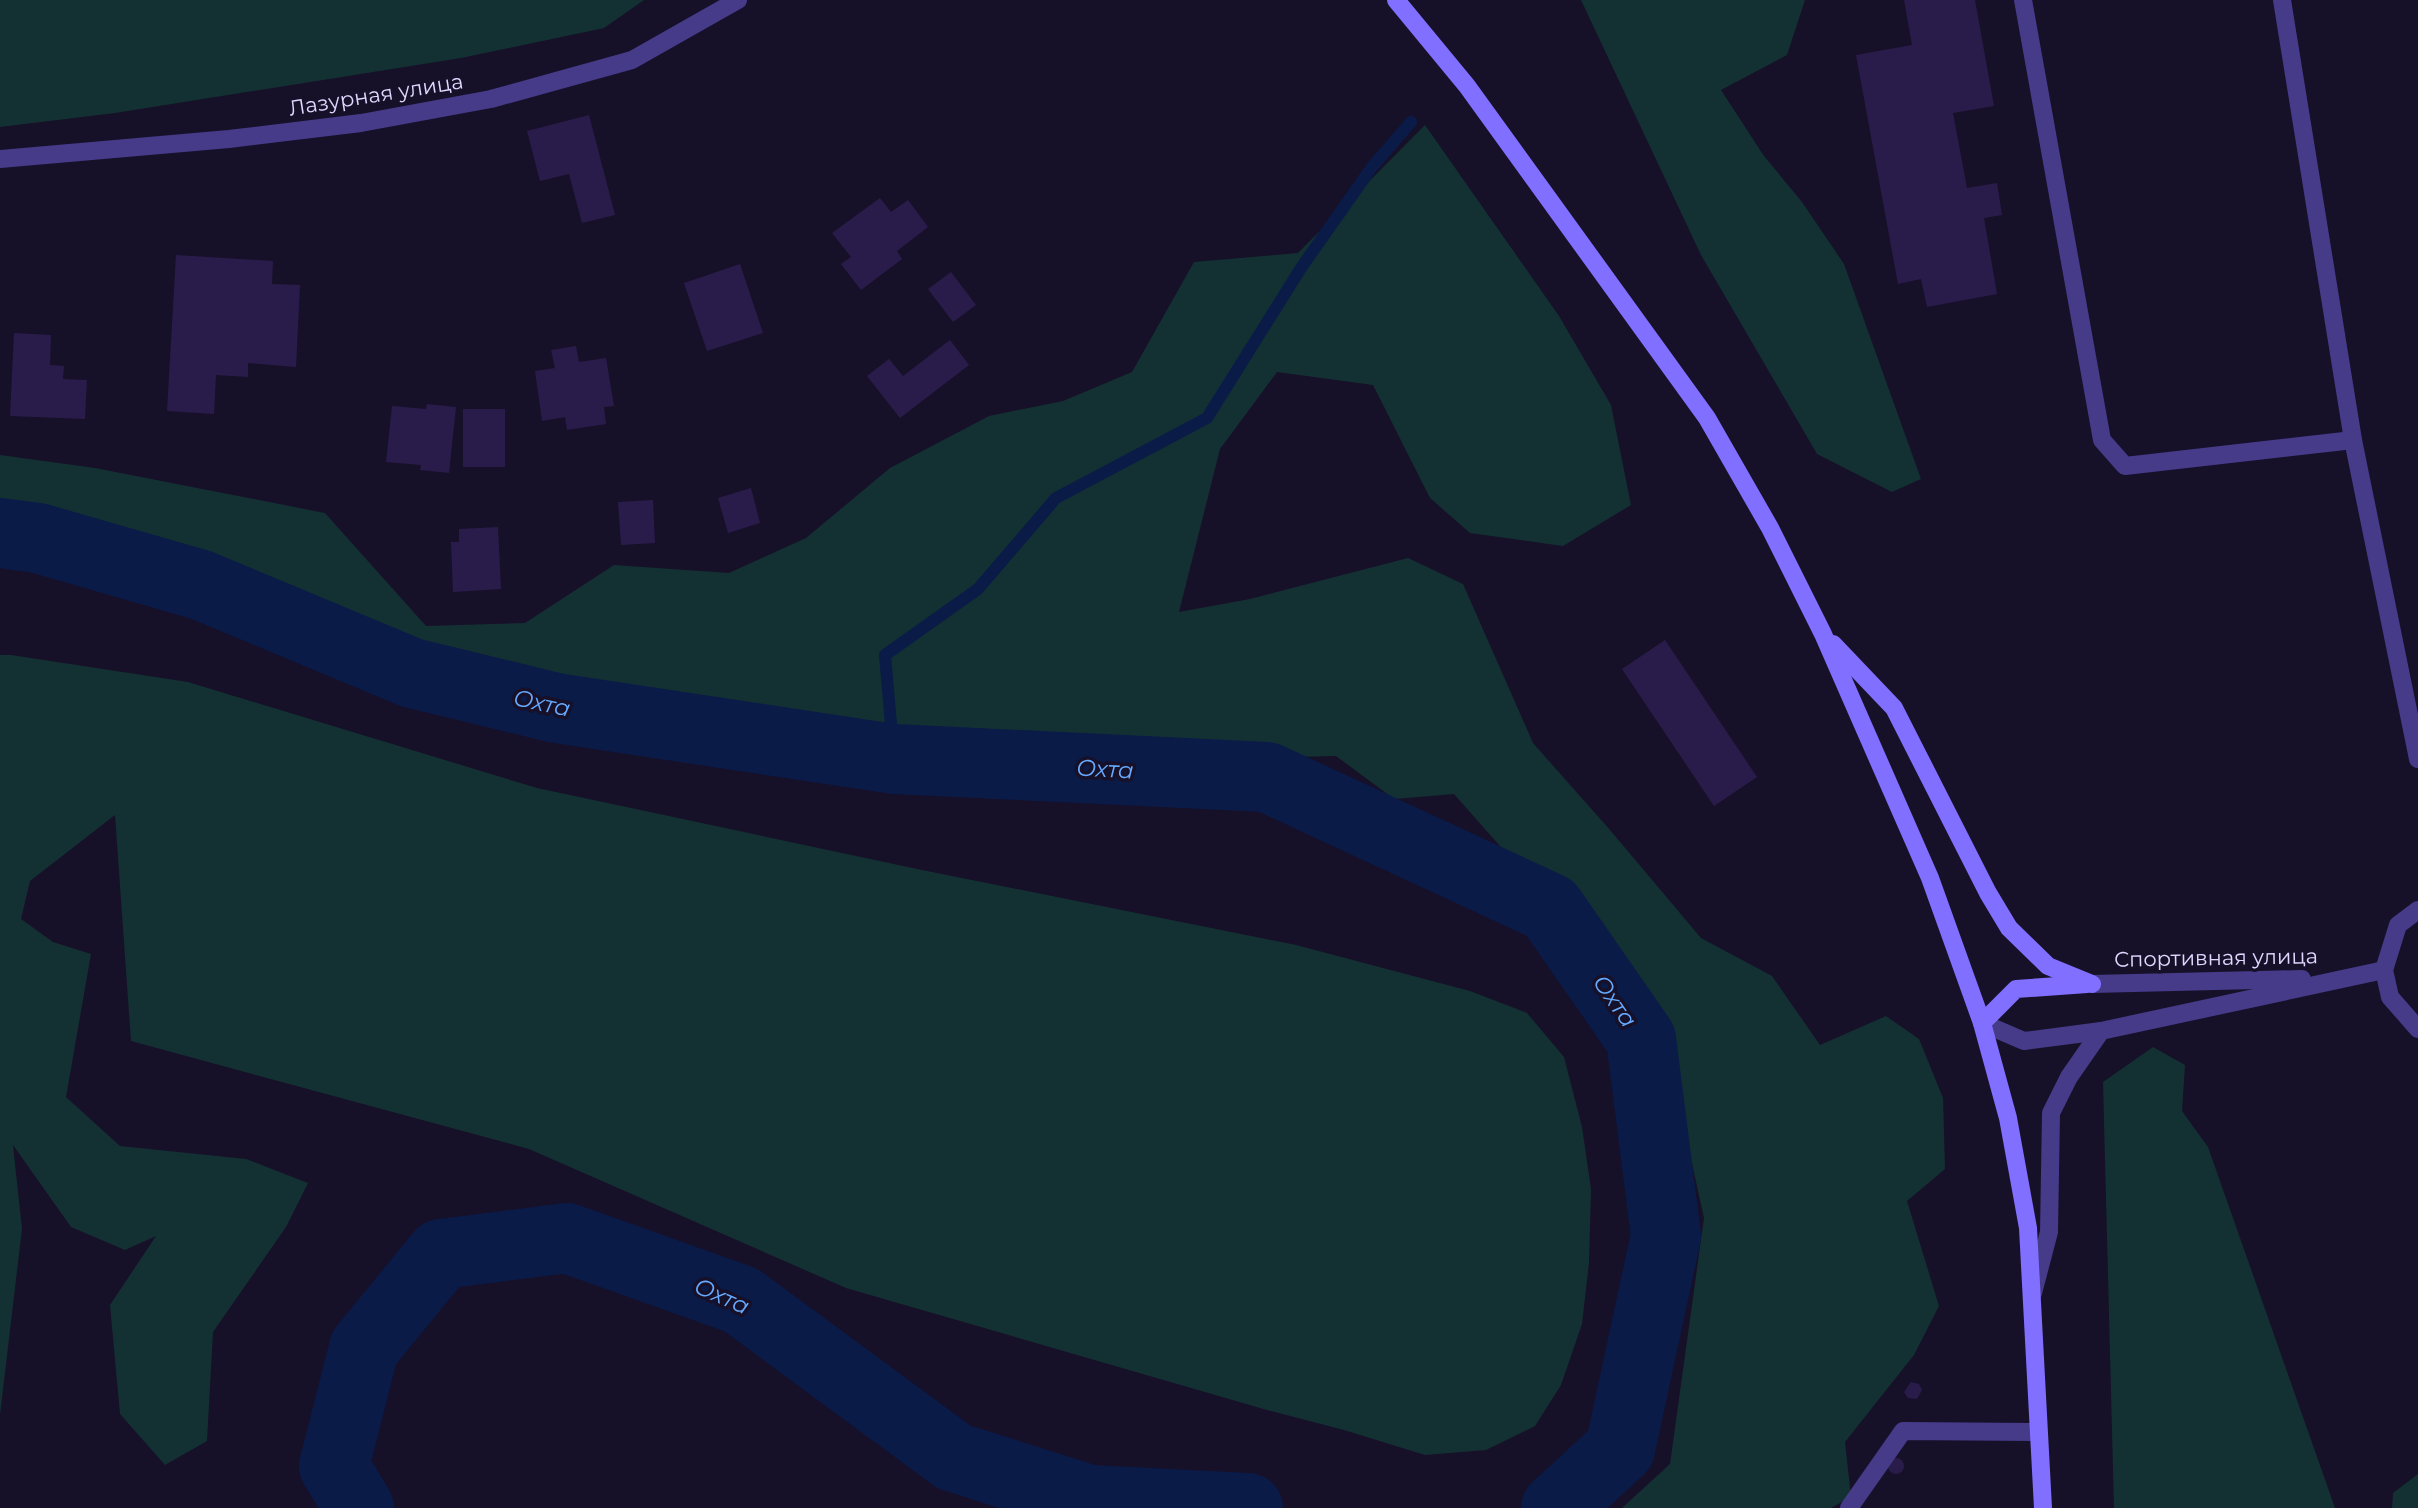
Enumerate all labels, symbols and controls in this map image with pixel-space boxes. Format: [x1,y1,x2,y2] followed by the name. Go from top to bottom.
[287,68,465,121] street label: Лазурная улица
[511,683,573,723] water label: Охта
[1076,754,1134,784] water label: Охта
[2114,943,2318,972] street label: Спортивная улица
[1587,969,1643,1033] water label: Охта
[690,1272,754,1320] water label: Охта

